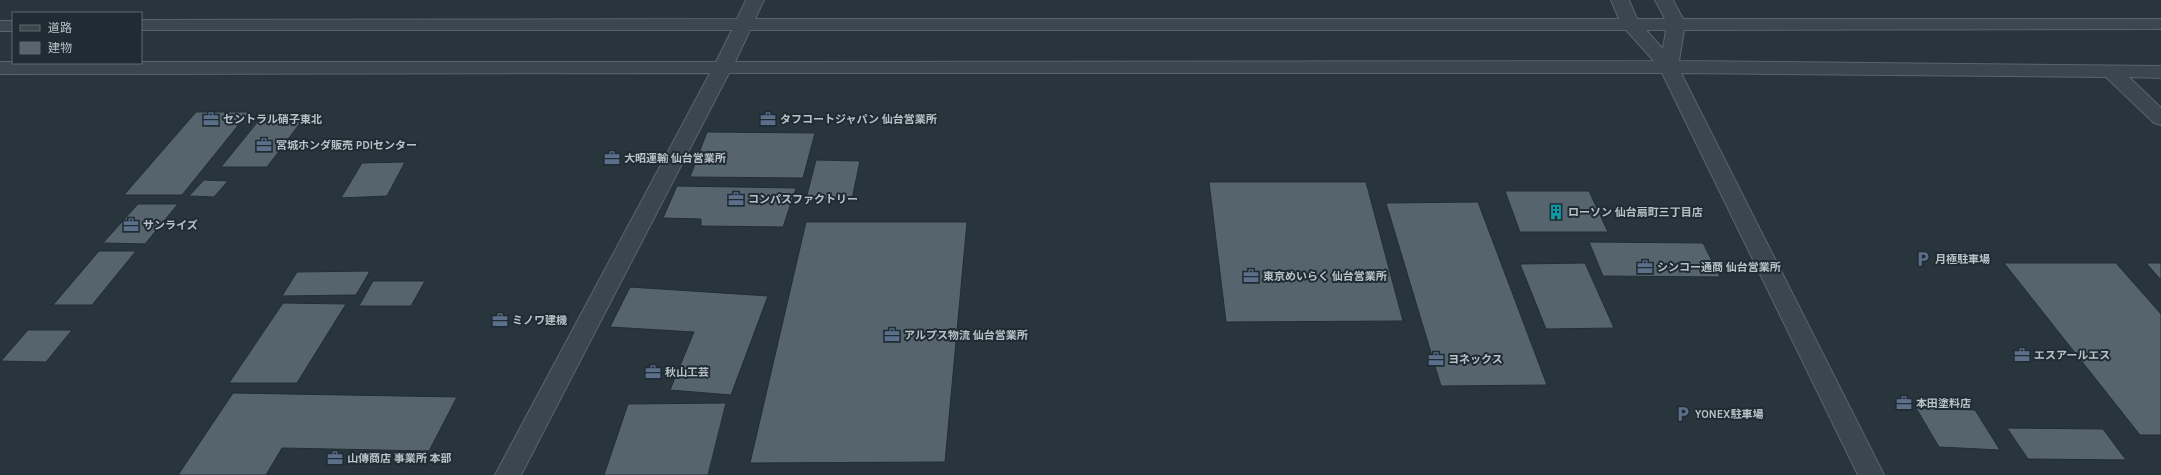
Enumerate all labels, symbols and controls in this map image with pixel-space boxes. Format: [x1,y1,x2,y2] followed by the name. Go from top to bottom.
[12,12,142,64] legend
[48,21,72,35] text: 道路
[48,41,72,55] text: 建物
[202,110,220,128] office icon: セントラル硝子東北
[759,110,777,128] office icon: タフコートジャパン 仙台営業所
[223,113,322,126] place label: セントラル硝子東北
[780,113,937,126] place label: タフコートジャパン 仙台営業所
[255,136,273,154] office icon: 宮城ホンダ販売 PDIセンター
[276,139,417,152] place label: 宮城ホンダ販売 PDIセンター
[603,149,621,167] office icon: 大昭運輸 仙台営業所
[624,152,726,165] place label: 大昭運輸 仙台営業所
[727,190,745,208] office icon: コンパスファクトリー
[748,193,858,206] place label: コンパスファクトリー
[1547,203,1565,221] building icon: ローソン 仙台扇町三丁目店
[1568,206,1703,219] place label: ローソン 仙台扇町三丁目店
[122,216,140,234] office icon: サンライズ
[143,219,198,232] place label: サンライズ
[1914,250,1932,268] parking icon: 月極駐車場
[1935,253,1990,266] place label: 月極駐車場
[1636,258,1654,276] office icon: シンコー通商 仙台営業所
[1657,261,1781,274] place label: シンコー通商 仙台営業所
[1242,267,1260,285] office icon: 東京めいらく 仙台営業所
[1263,270,1387,283] place label: 東京めいらく 仙台営業所
[491,311,509,329] office icon: ミノワ建機
[512,314,567,327] place label: ミノワ建機
[883,326,901,344] office icon: アルプス物流 仙台営業所
[904,329,1028,342] place label: アルプス物流 仙台営業所
[2013,346,2031,364] office icon: エスアールエス
[2034,349,2110,362] place label: エスアールエス
[1427,350,1445,368] office icon: ヨネックス
[1448,353,1503,366] place label: ヨネックス
[644,363,662,381] office icon: 秋山工芸
[665,366,709,379] place label: 秋山工芸
[1895,394,1913,412] office icon: 本田塗料店
[1916,397,1971,410] place label: 本田塗料店
[1674,405,1692,423] parking icon: YONEX駐車場
[1695,408,1764,421] place label: YONEX駐車場
[326,449,344,467] office icon: 山傳商店 事業所 本部
[347,452,452,465] place label: 山傳商店 事業所 本部

